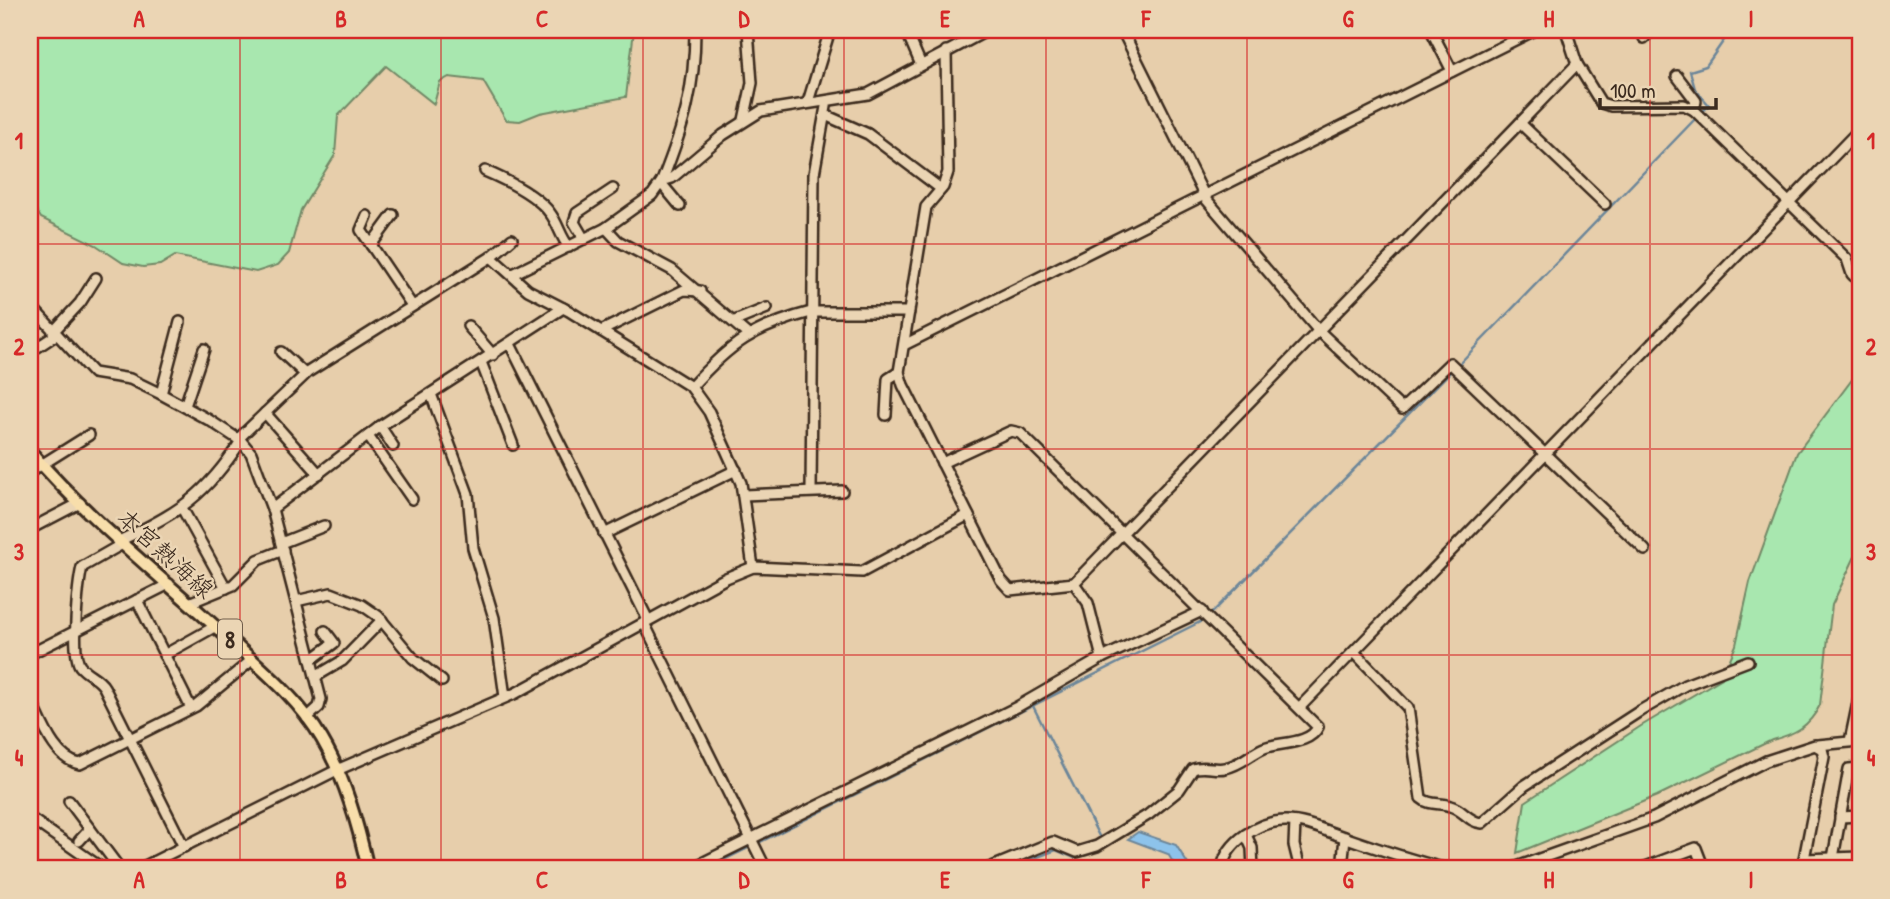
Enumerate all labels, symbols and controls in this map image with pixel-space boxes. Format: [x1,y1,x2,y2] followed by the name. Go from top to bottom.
[133,3,145,34] text: A
[335,3,347,34] text: B
[536,3,548,34] text: C
[739,3,751,34] text: D
[940,3,951,34] text: E
[1141,3,1152,34] text: F
[1342,3,1354,34] text: G
[1544,3,1555,34] text: H
[1748,3,1754,34] text: I
[1600,66,1715,110] scale bar
[1610,76,1656,105] text: 100 m
[15,125,23,156] text: 1
[1867,125,1875,156] text: 1
[14,331,25,362] text: 2
[1866,331,1877,362] text: 2
[111,501,221,605] street label: 本宮熱海線
[14,536,24,567] text: 3
[1866,536,1876,567] text: 3
[218,620,242,659] road number: 8
[15,742,24,773] text: 4
[1867,742,1876,773] text: 4
[133,864,145,895] text: A
[335,864,347,895] text: B
[536,864,548,895] text: C
[739,864,751,895] text: D
[940,864,951,895] text: E
[1141,864,1152,895] text: F
[1342,864,1354,895] text: G
[1544,864,1555,895] text: H
[1748,864,1754,895] text: I

